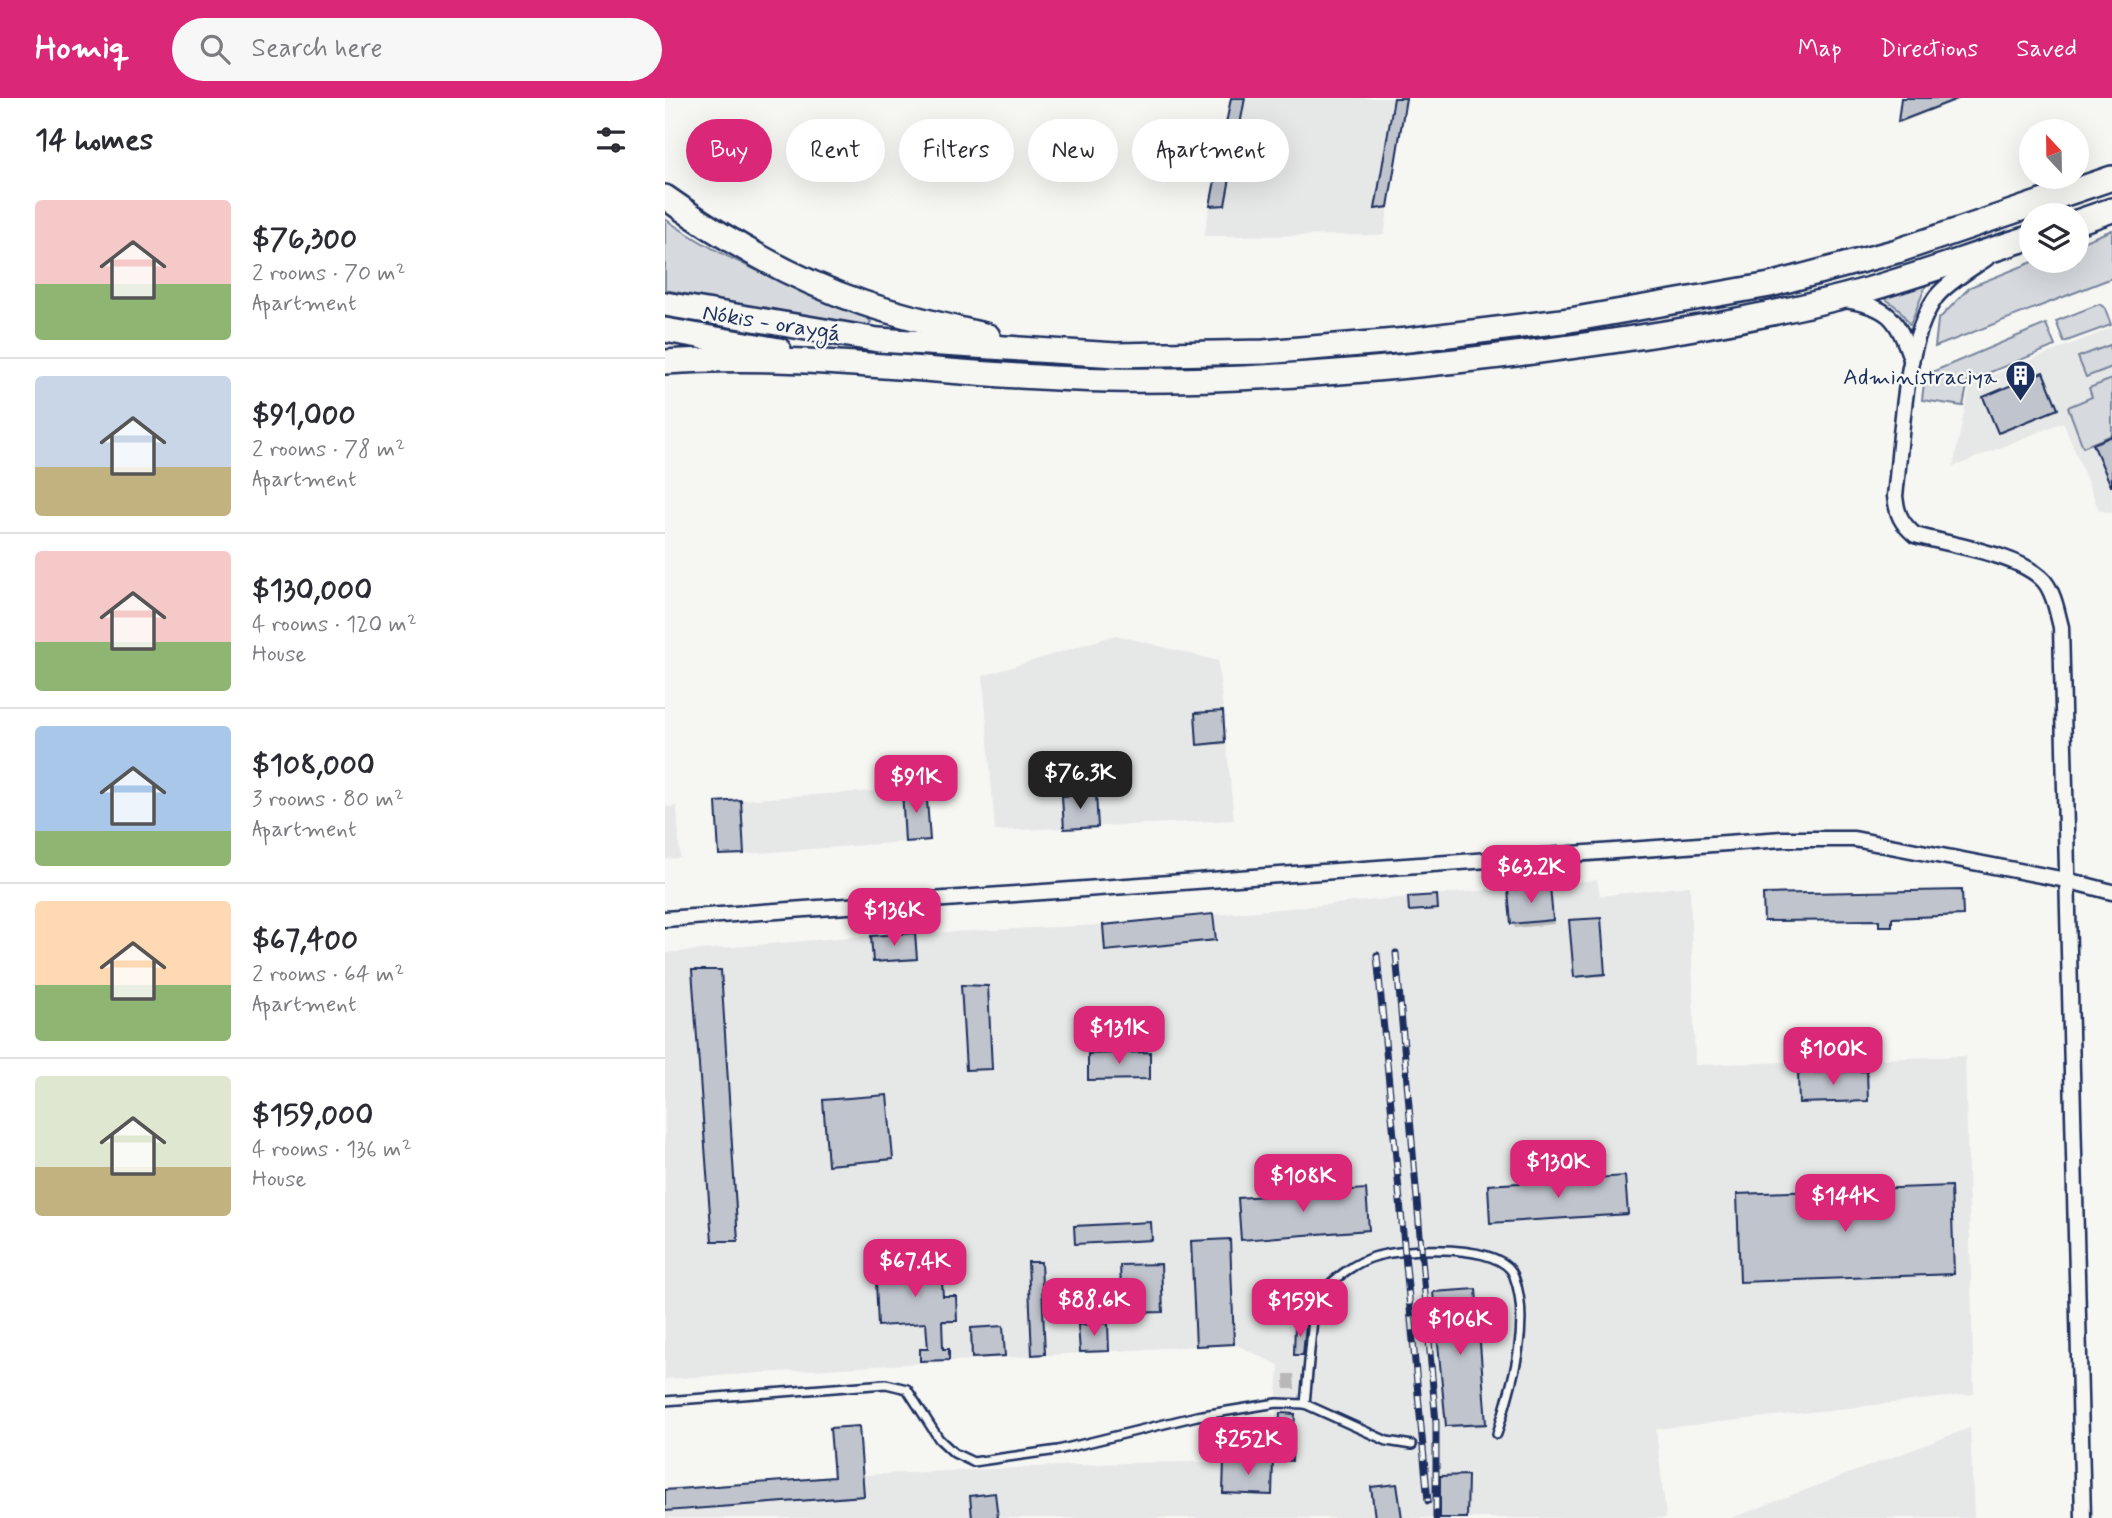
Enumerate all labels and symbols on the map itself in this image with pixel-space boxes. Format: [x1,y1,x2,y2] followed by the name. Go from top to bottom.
[2019,119,2089,189] north arrow
[700,298,843,352] street label: Nókis - orayǵa
[2003,359,2037,403] building icon: Administraciya
[1843,363,1997,393] place label: Administraciya
[1023,752,1137,811] pin: $76.3K
[875,756,957,815] pin: $91K
[1474,846,1588,905] pin: $63.2K
[845,888,943,948] pin: $136K
[1070,1006,1168,1066] pin: $131K
[1784,1028,1882,1087] pin: $100K
[1509,1140,1607,1200] pin: $130K
[1254,1154,1352,1214] pin: $108K
[1796,1174,1894,1234] pin: $144K
[858,1240,972,1299] pin: $67.4K
[1037,1278,1151,1338] pin: $88.6K
[1251,1280,1349,1339] pin: $159K
[1411,1298,1509,1357] pin: $106K
[1199,1418,1297,1477] pin: $252K

